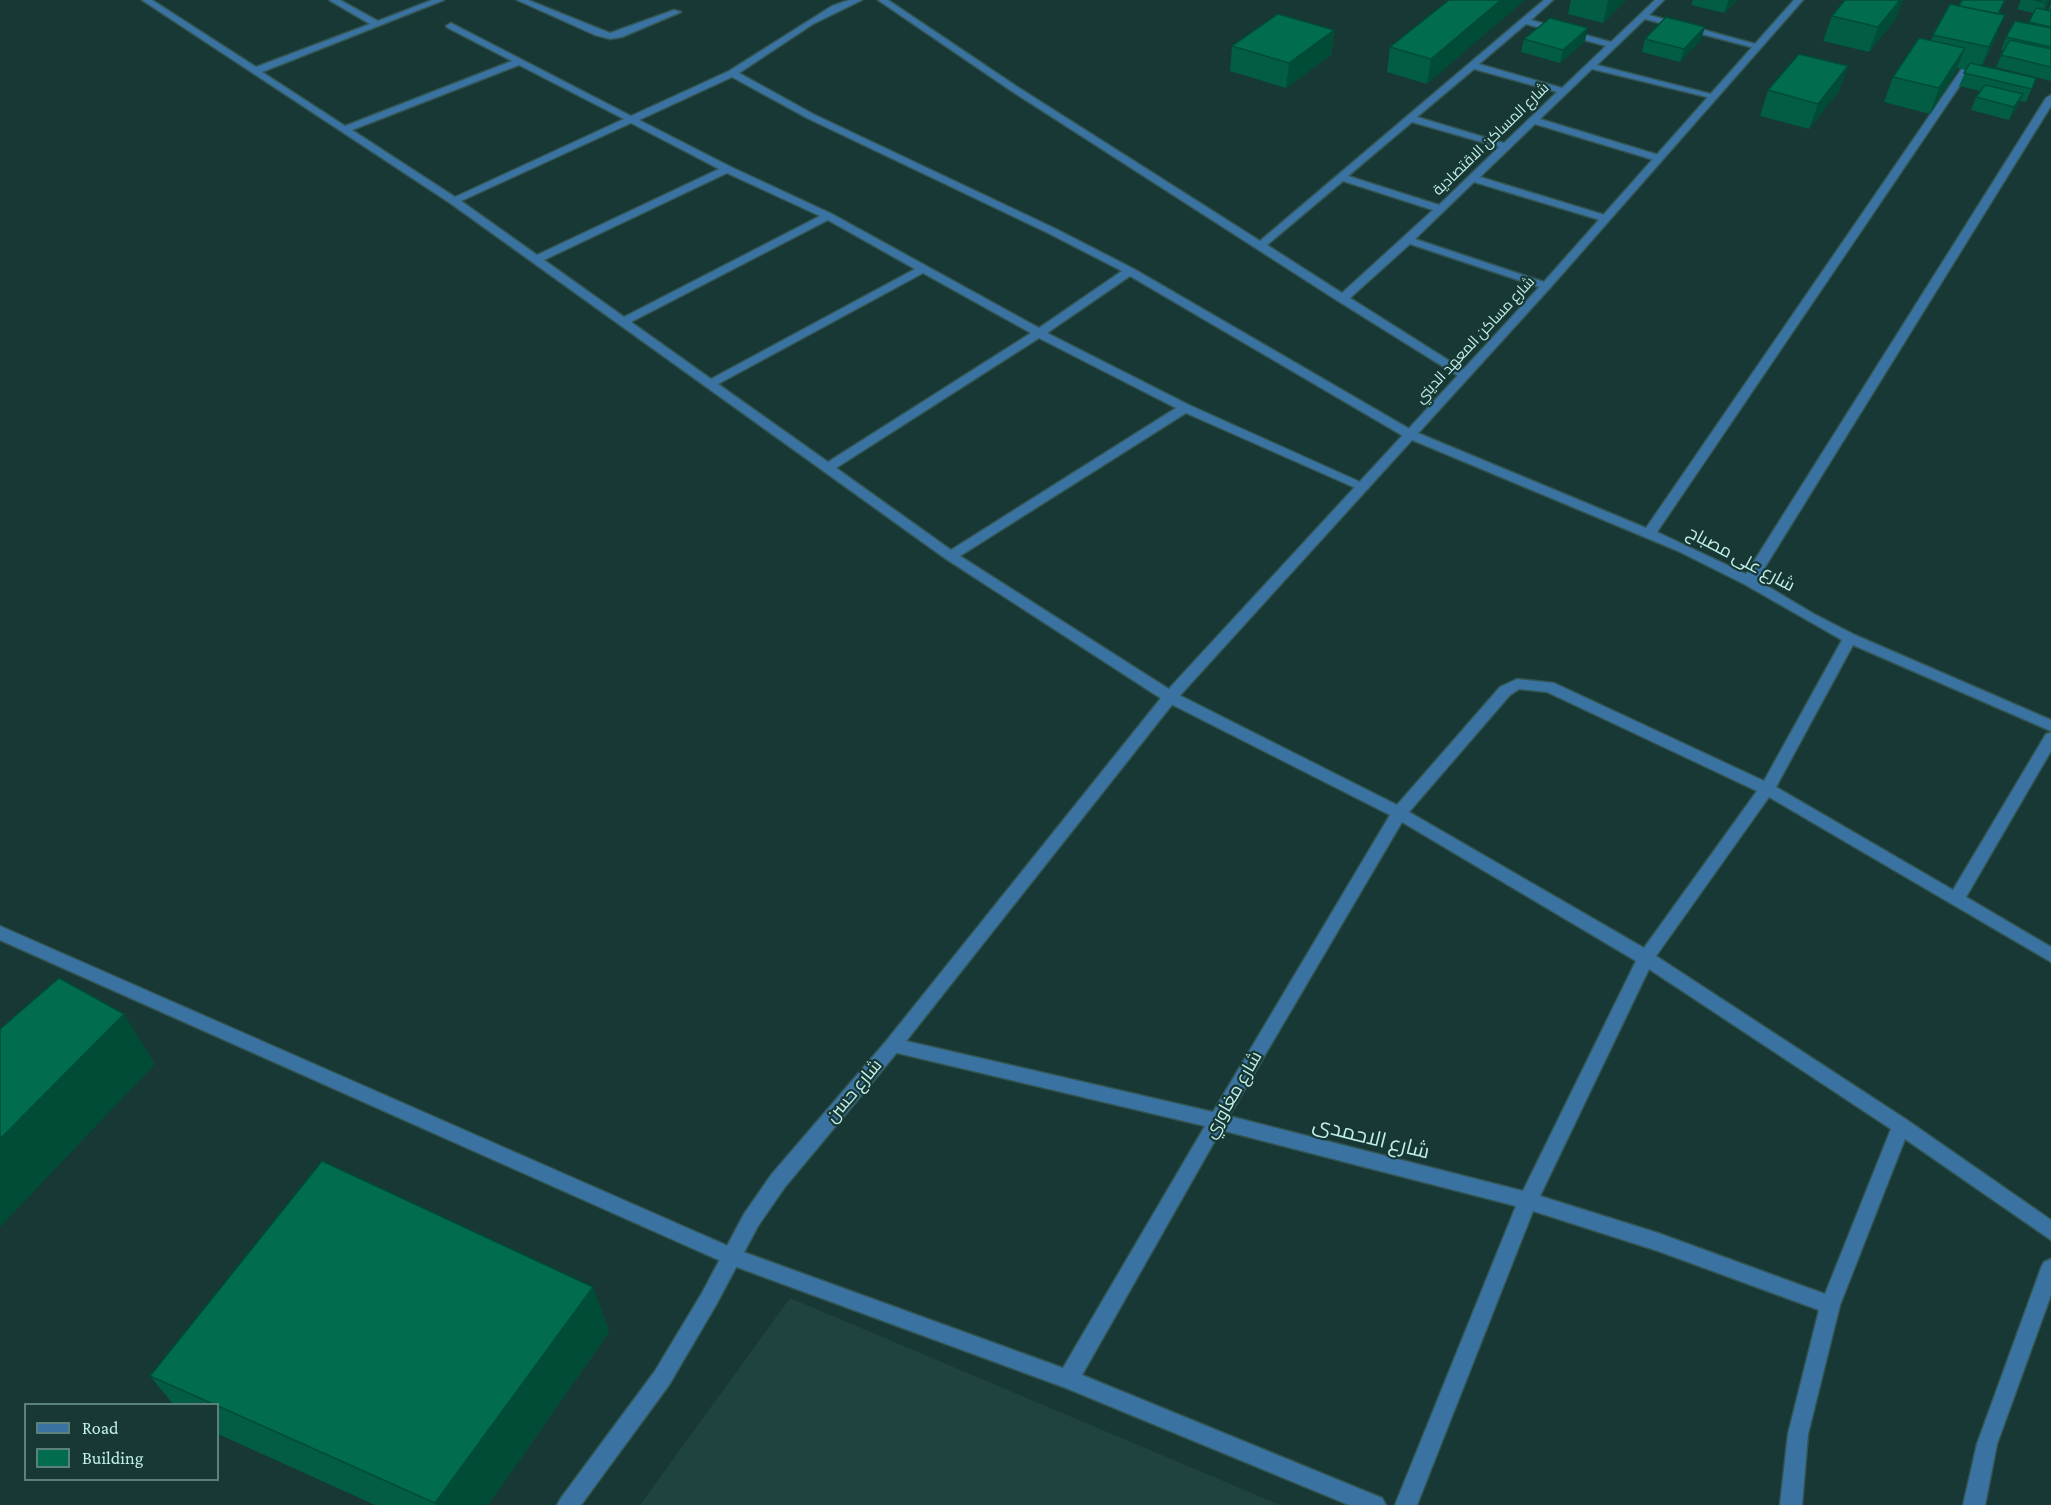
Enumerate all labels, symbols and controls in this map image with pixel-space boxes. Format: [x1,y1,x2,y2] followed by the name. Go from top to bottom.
[1429,79,1553,199] street label: شارع المساكن الاقتصادية
[1412,273,1538,407] street label: شارع مساكن المعهد الديني
[1683,521,1799,597] street label: شارع على مصباح
[1199,1047,1267,1143] street label: شارع مغاوري
[821,1055,887,1127] street label: شارع حسن
[1310,1111,1432,1165] street label: شارع الاحمدى
[24,1403,219,1481] legend
[82,1418,119,1438] text: Road
[82,1448,143,1468] text: Building

